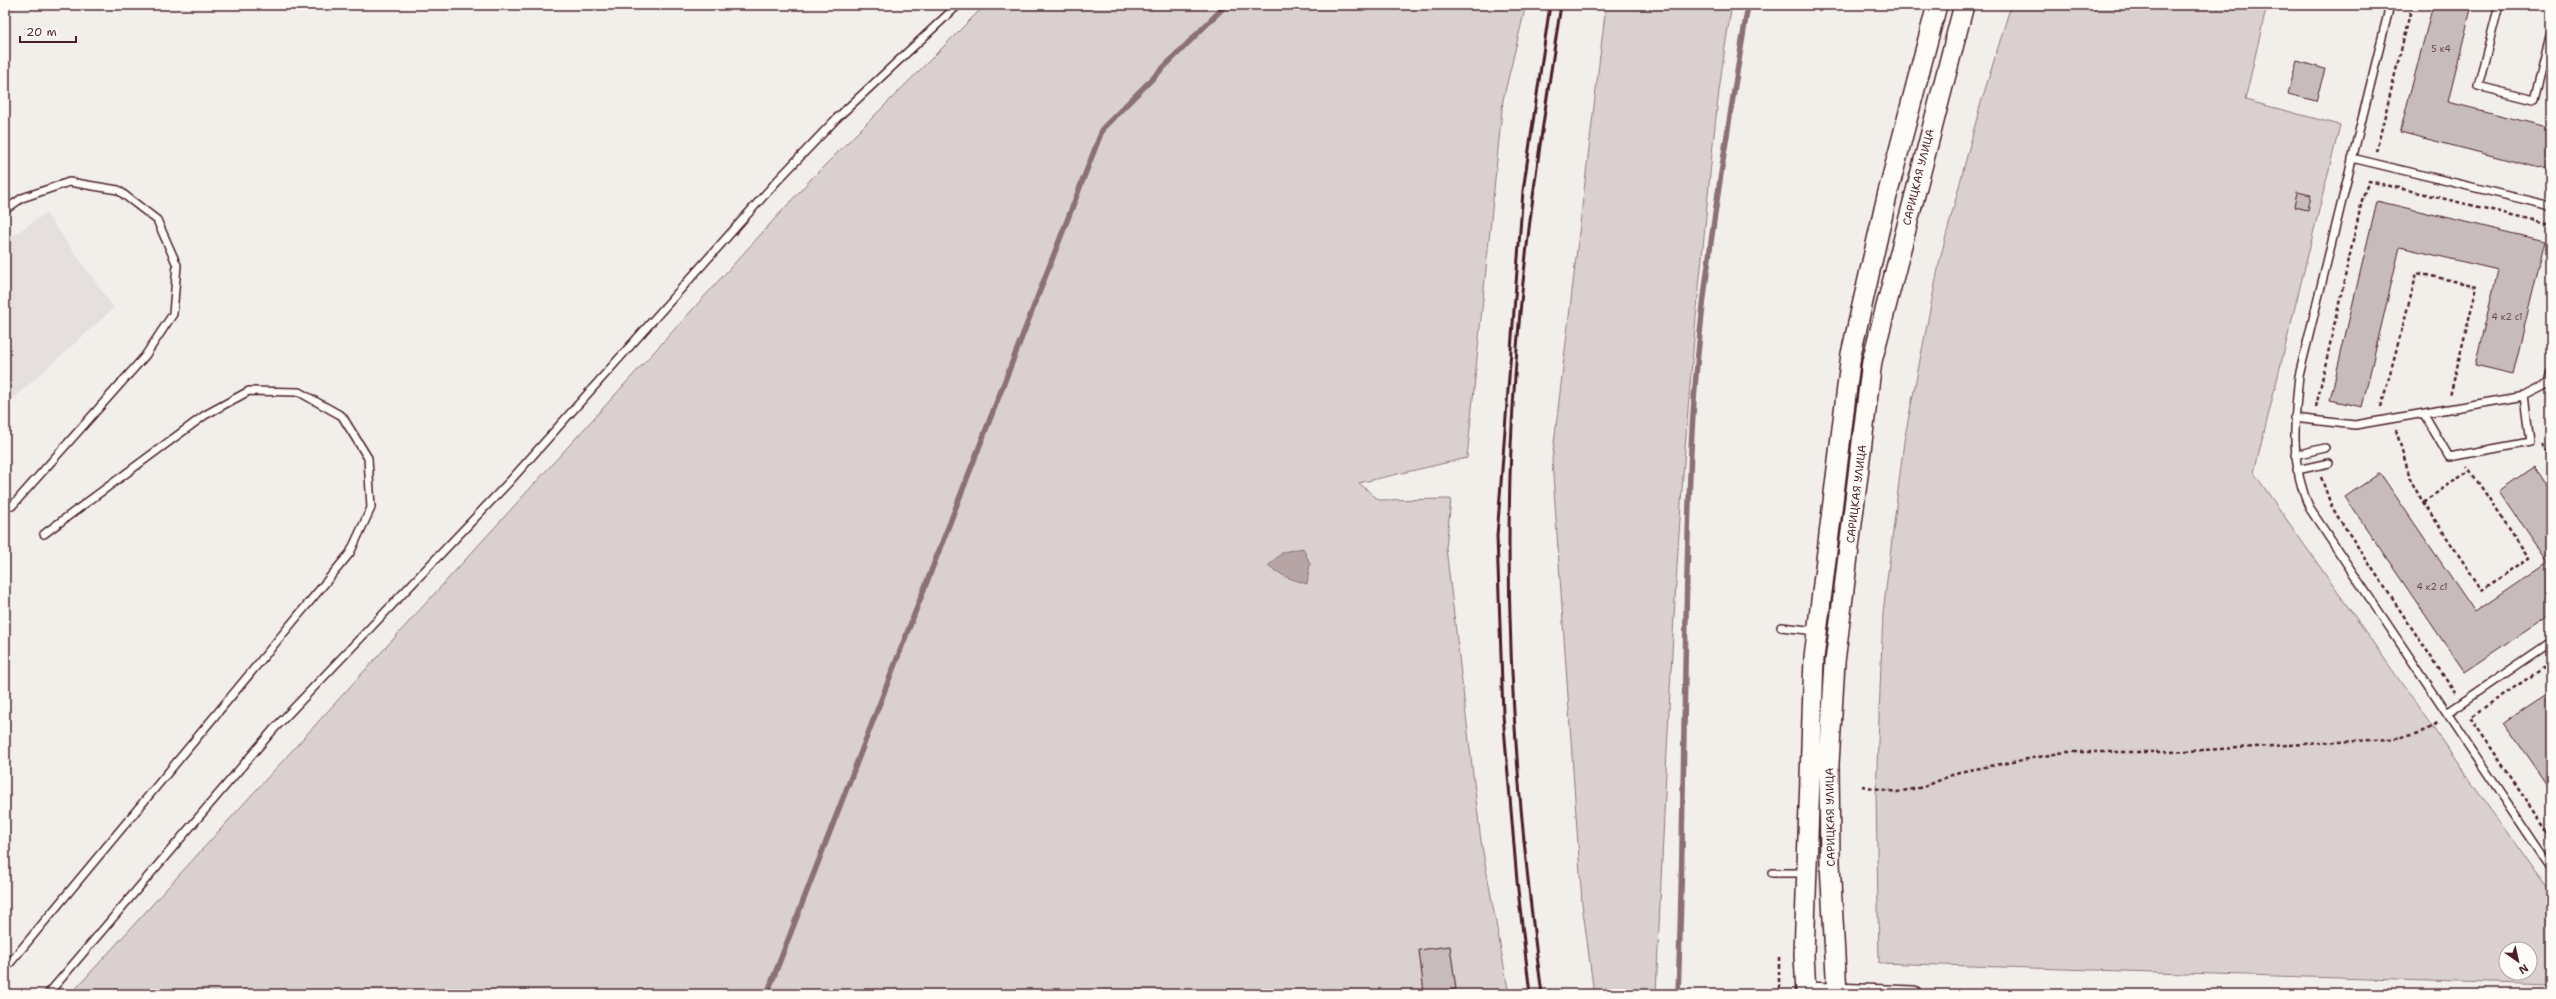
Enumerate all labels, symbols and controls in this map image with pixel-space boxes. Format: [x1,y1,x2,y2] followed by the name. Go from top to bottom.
[20,18,76,44] scale bar
[26,24,57,40] text: 20 m
[2431,43,2451,55] house number: 5 к4
[1899,127,1938,227] street label: САРИЦКАЯ УЛИЦА
[2492,311,2522,323] house number: 4 к2 с1
[1843,444,1870,544] street label: САРИЦКАЯ УЛИЦА
[2417,581,2447,593] house number: 4 к2 с1
[1822,767,1839,867] street label: САРИЦКАЯ УЛИЦА
[2498,941,2538,981] north arrow
[2515,960,2531,978] text: N

